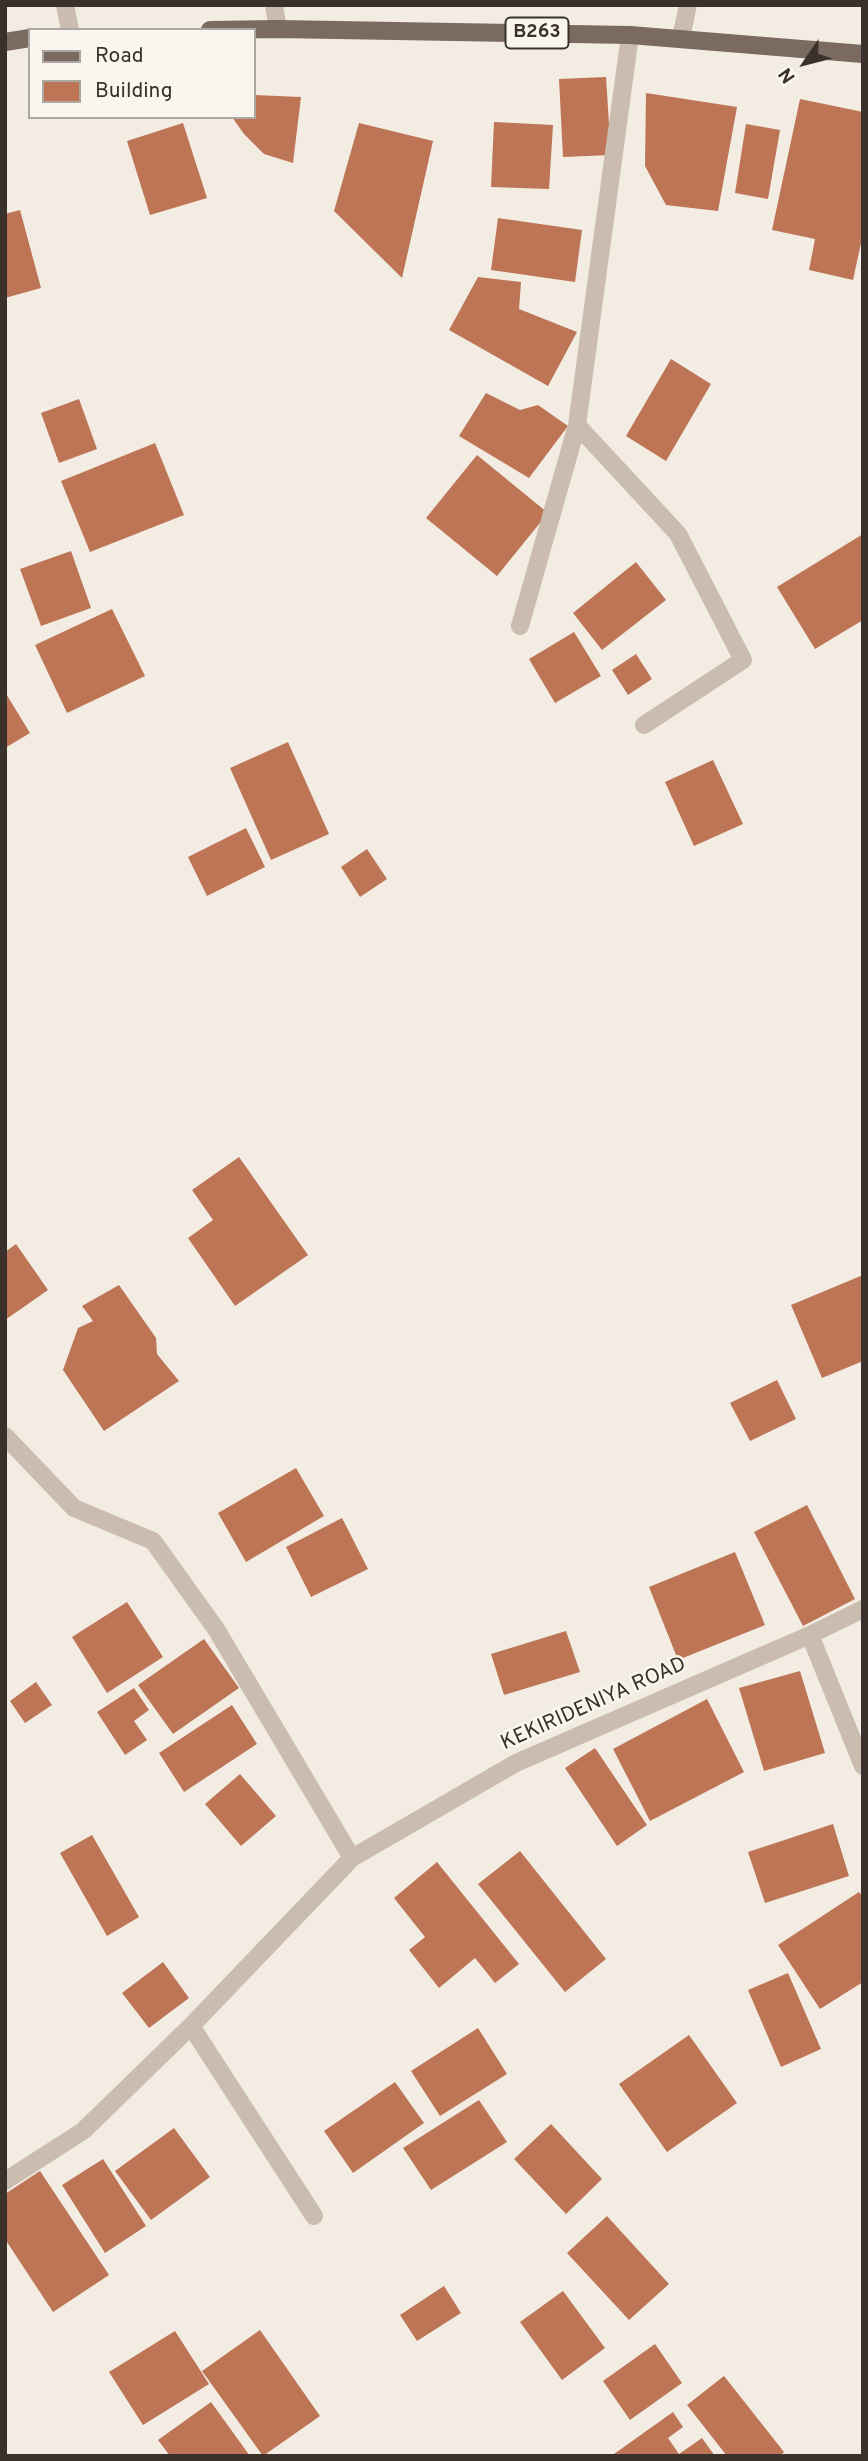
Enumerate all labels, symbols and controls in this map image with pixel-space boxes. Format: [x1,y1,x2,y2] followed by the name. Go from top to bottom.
[505,18,568,48] road number: B263
[28,28,256,119] legend
[770,28,840,98] north arrow
[95,43,144,70] text: Road
[774,63,802,88] text: N
[95,78,173,105] text: Building
[498,1653,690,1757] street label: KEKIRIDENIYA ROAD

